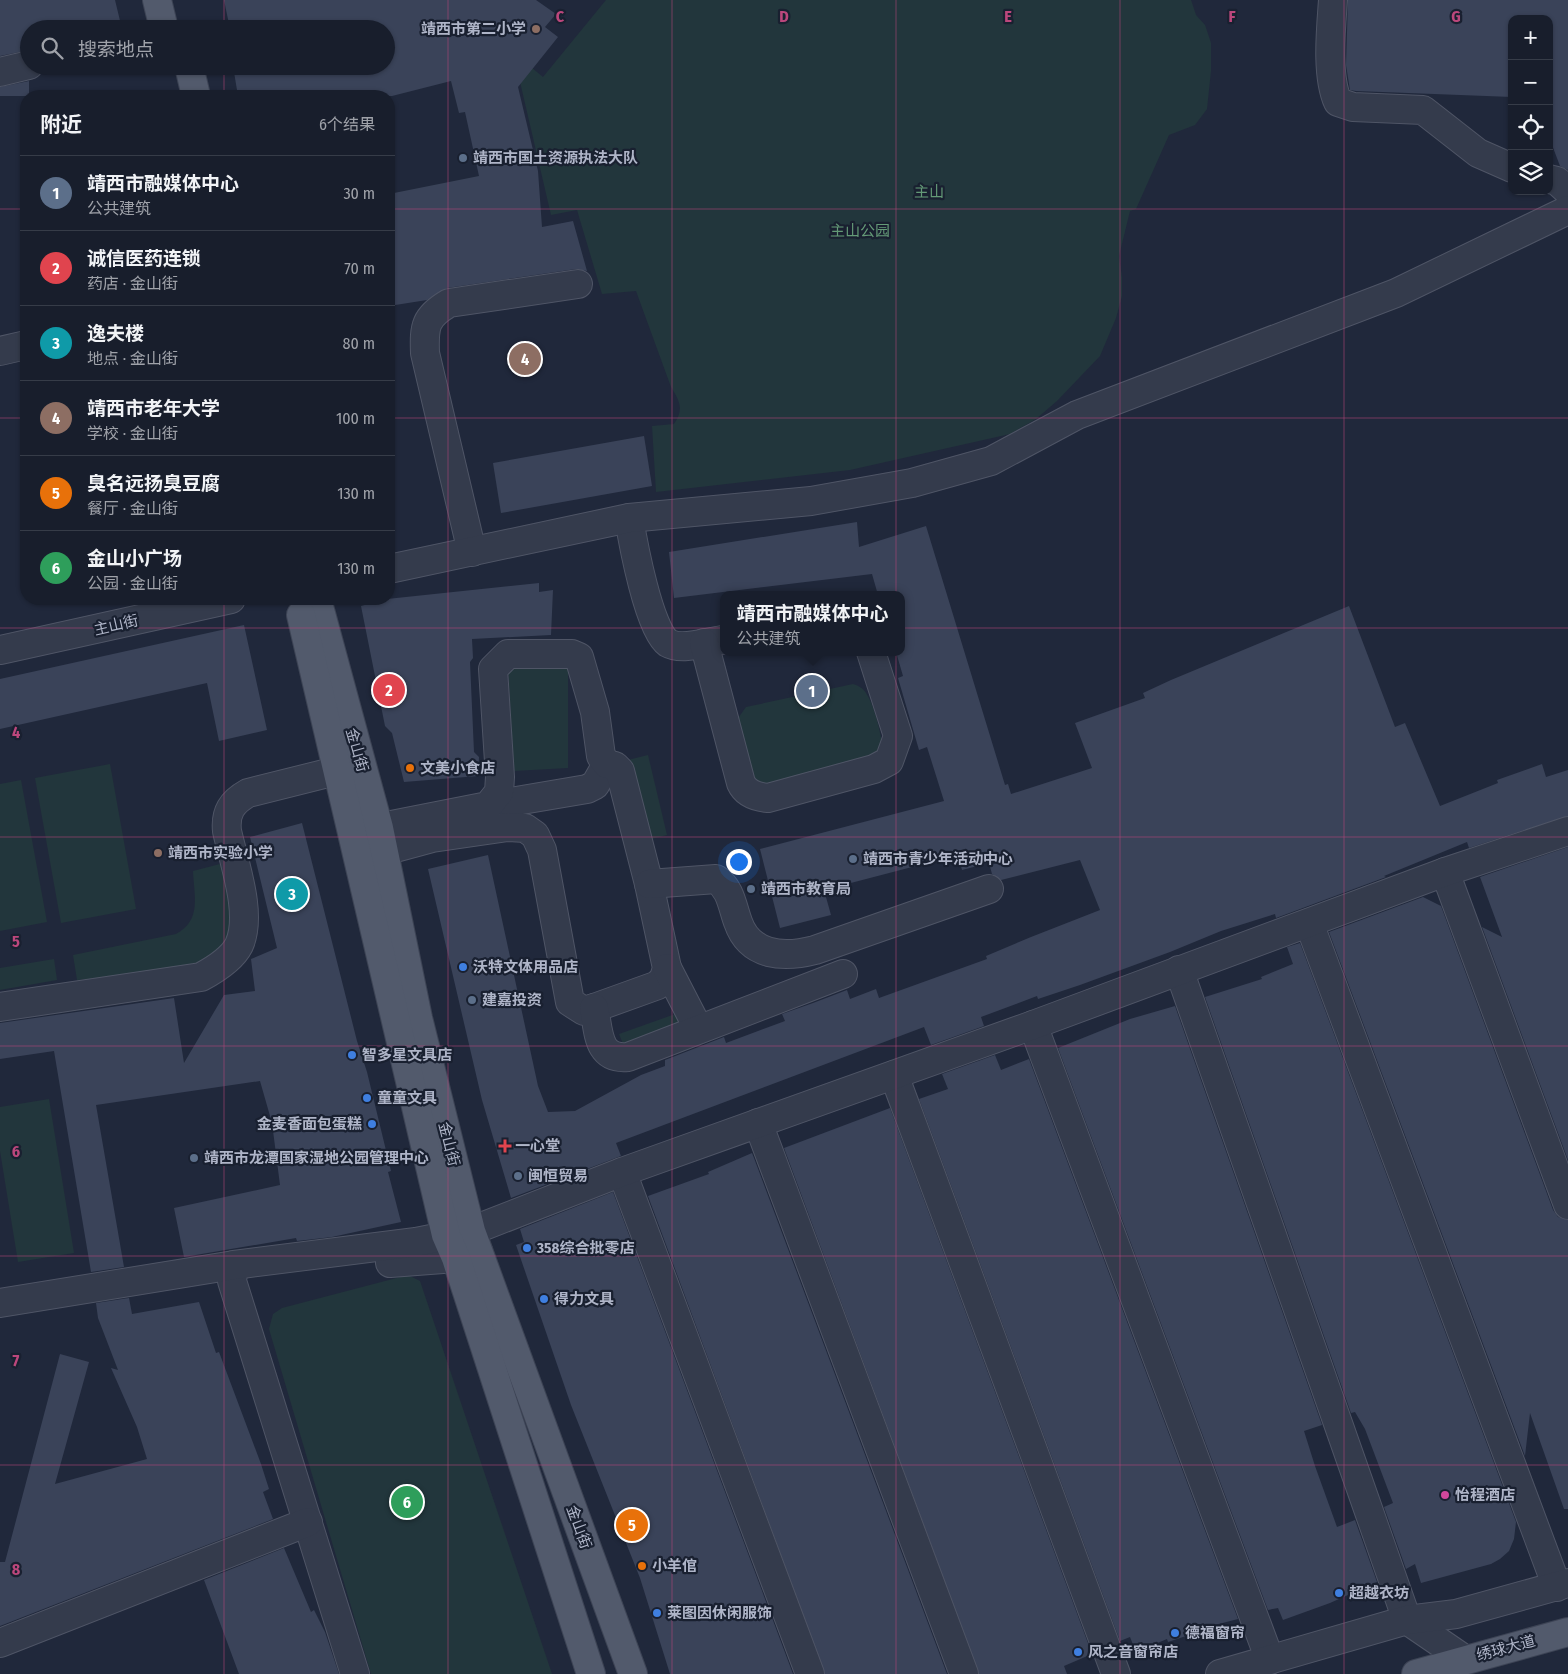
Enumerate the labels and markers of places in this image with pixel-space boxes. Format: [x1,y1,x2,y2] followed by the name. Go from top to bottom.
[421,20,526,38] place label: 靖西市第二小学
[530,23,542,35] marker: 靖西市第二小学
[473,149,638,167] place label: 靖西市国土资源执法大队
[457,152,469,164] marker: 靖西市国土资源执法大队
[509,340,541,378] pin: 4
[373,671,405,709] pin: 2
[796,672,828,710] pin: 1
[420,759,495,777] place label: 文美小食店
[404,762,416,774] marker: 文美小食店
[168,844,273,862] place label: 靖西市实验小学
[152,847,164,859] marker: 靖西市实验小学
[863,850,1013,868] place label: 靖西市青少年活动中心
[847,853,859,865] marker: 靖西市青少年活动中心
[276,875,308,913] pin: 3
[761,880,851,898] place label: 靖西市教育局
[745,883,757,895] marker: 靖西市教育局
[473,958,578,976] place label: 沃特文体用品店
[457,961,469,973] marker: 沃特文体用品店
[482,991,542,1009] place label: 建嘉投资
[466,994,478,1006] marker: 建嘉投资
[362,1046,452,1064] place label: 智多星文具店
[346,1049,358,1061] marker: 智多星文具店
[377,1089,437,1107] place label: 童童文具
[361,1092,373,1104] marker: 童童文具
[257,1115,362,1133] place label: 金麦香面包蛋糕
[366,1118,378,1130] marker: 金麦香面包蛋糕
[515,1137,560,1155] place label: 一心堂
[499,1140,511,1152] marker: 一心堂
[204,1149,429,1167] place label: 靖西市龙潭国家湿地公园管理中心
[188,1152,200,1164] marker: 靖西市龙潭国家湿地公园管理中心
[528,1167,588,1185] place label: 闽恒贸易
[512,1170,524,1182] marker: 闽恒贸易
[536,1239,634,1257] place label: 358综合批零店
[521,1242,533,1254] marker: 358综合批零店
[554,1290,614,1308] place label: 得力文具
[538,1293,550,1305] marker: 得力文具
[391,1483,423,1521] pin: 6
[1455,1486,1515,1504] place label: 怡程酒店
[1439,1489,1451,1501] marker: 怡程酒店
[616,1506,648,1544] pin: 5
[652,1557,697,1575] place label: 小羊倌
[636,1560,648,1572] marker: 小羊倌
[1349,1584,1409,1602] place label: 超越衣坊
[1333,1587,1345,1599] marker: 超越衣坊
[667,1604,772,1622] place label: 莱图因休闲服饰
[651,1607,663,1619] marker: 莱图因休闲服饰
[1185,1624,1245,1642] place label: 德福窗帘
[1169,1627,1181,1639] marker: 德福窗帘
[1088,1643,1178,1661] place label: 风之音窗帘店
[1072,1646,1084,1658] marker: 风之音窗帘店

